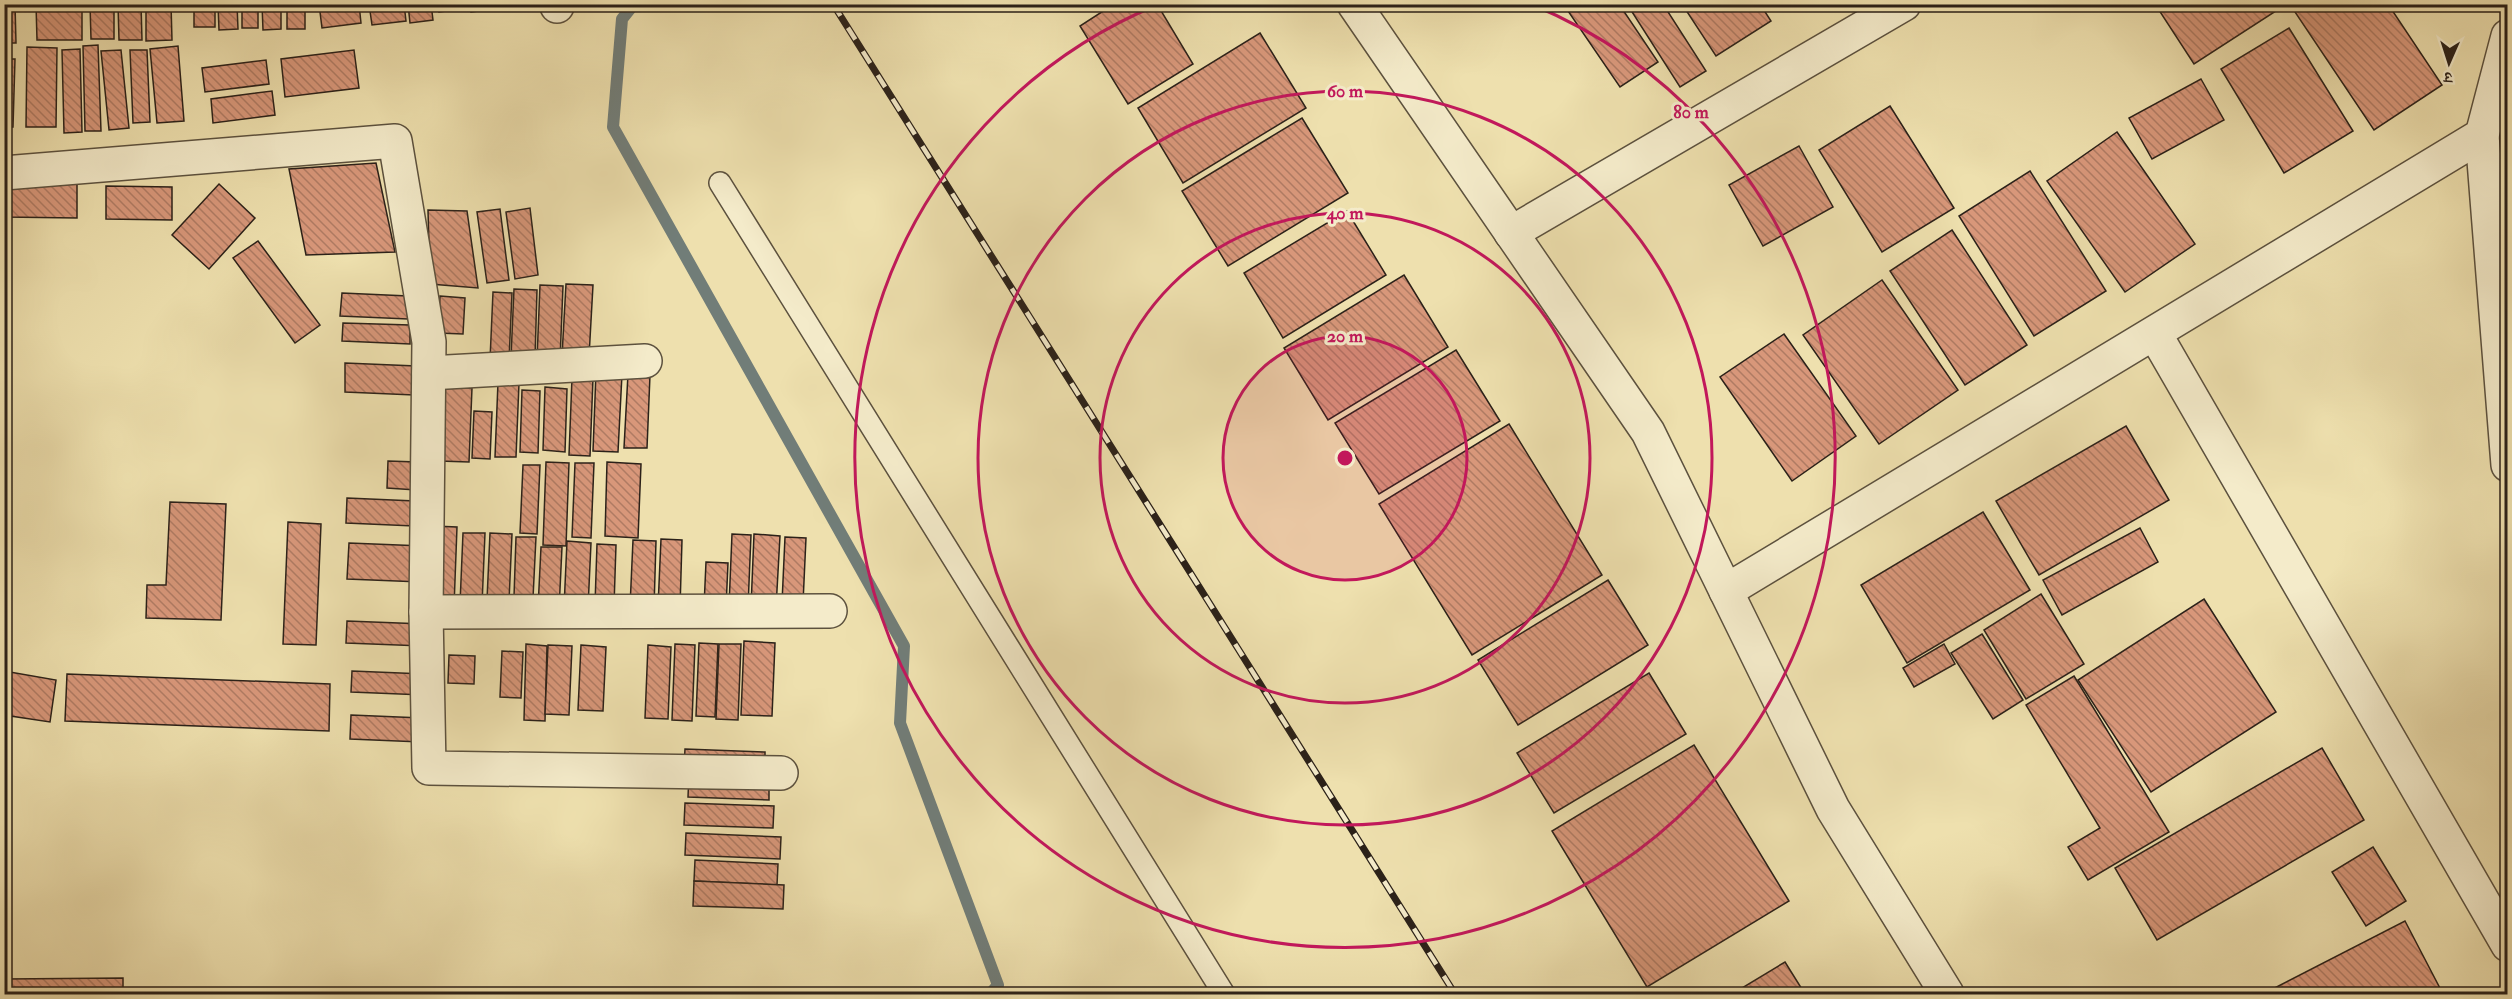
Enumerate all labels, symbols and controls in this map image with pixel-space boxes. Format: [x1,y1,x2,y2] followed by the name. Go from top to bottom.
[2419,33,2479,93] north arrow
[2442,67,2454,87] text: उ
[1327,80,1364,103] text: 60 m
[1673,101,1710,124] text: 80 m
[1326,202,1364,225] text: 40 m
[1327,325,1364,348] text: 20 m
[1335,448,1355,468] centre of rings

